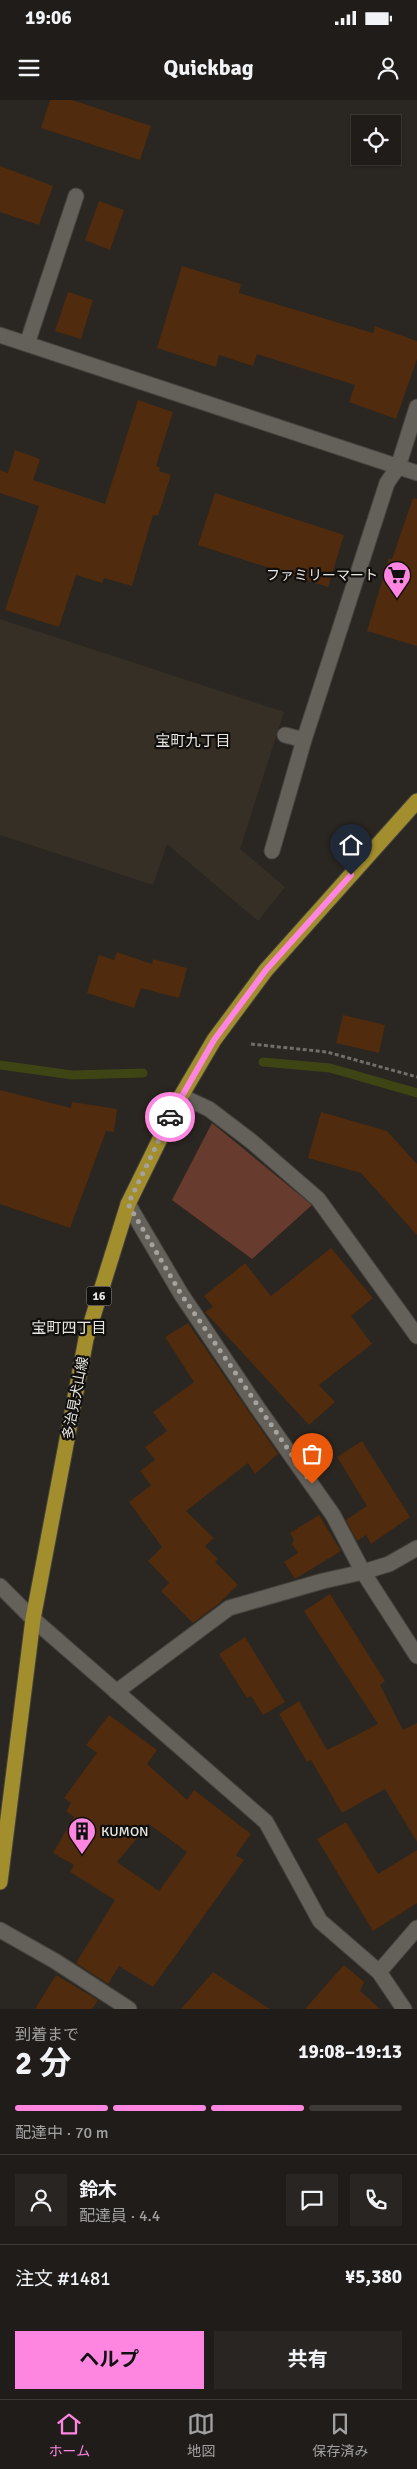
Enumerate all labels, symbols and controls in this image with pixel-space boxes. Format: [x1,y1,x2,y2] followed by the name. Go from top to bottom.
[25,6,72,30] text: 19:06
[15,54,43,82] icon: menu
[163,54,254,81] text: Quickbag
[374,54,402,82] icon: person
[351,115,401,165] map controls
[351,115,401,165] button: locate
[382,560,412,599] supermarket icon: ファミリーマート
[266,567,378,584] place label: ファミリーマート
[155,732,231,750] district label: 宝町九丁目
[330,824,372,875] pin
[337,831,365,859] icon: home
[145,1092,195,1142] courier
[156,1103,184,1131] icon: car
[86,1286,112,1306] road number: 16
[31,1319,107,1337] district label: 宝町四丁目
[59,1355,92,1441] street label: 多治見犬山線
[291,1433,333,1484] pin
[298,1440,326,1468] icon: bag
[67,1816,97,1855] building icon: KUMON
[101,1823,149,1840] place label: KUMON
[15,2025,79,2045] text: 到着まで
[298,2040,402,2064] text: 19:08–19:13
[15,2044,71,2083] text: 2 分
[15,2123,108,2143] text: 配達中 · 70 m
[15,2174,67,2226] button: person
[286,2174,338,2226] button: chat
[350,2174,402,2226] button: phone
[79,2178,117,2202] text: 鈴木
[79,2206,160,2226] text: 配達員 · 4.4
[345,2265,402,2289] text: ¥5,380
[15,2267,110,2291] text: 注文 #1481
[15,2331,204,2389] button: ヘルプ
[214,2331,402,2389] button: 共有
[49,2410,90,2460] tab: ホーム
[187,2410,215,2460] tab: 地図
[312,2410,368,2460] tab: 保存済み

